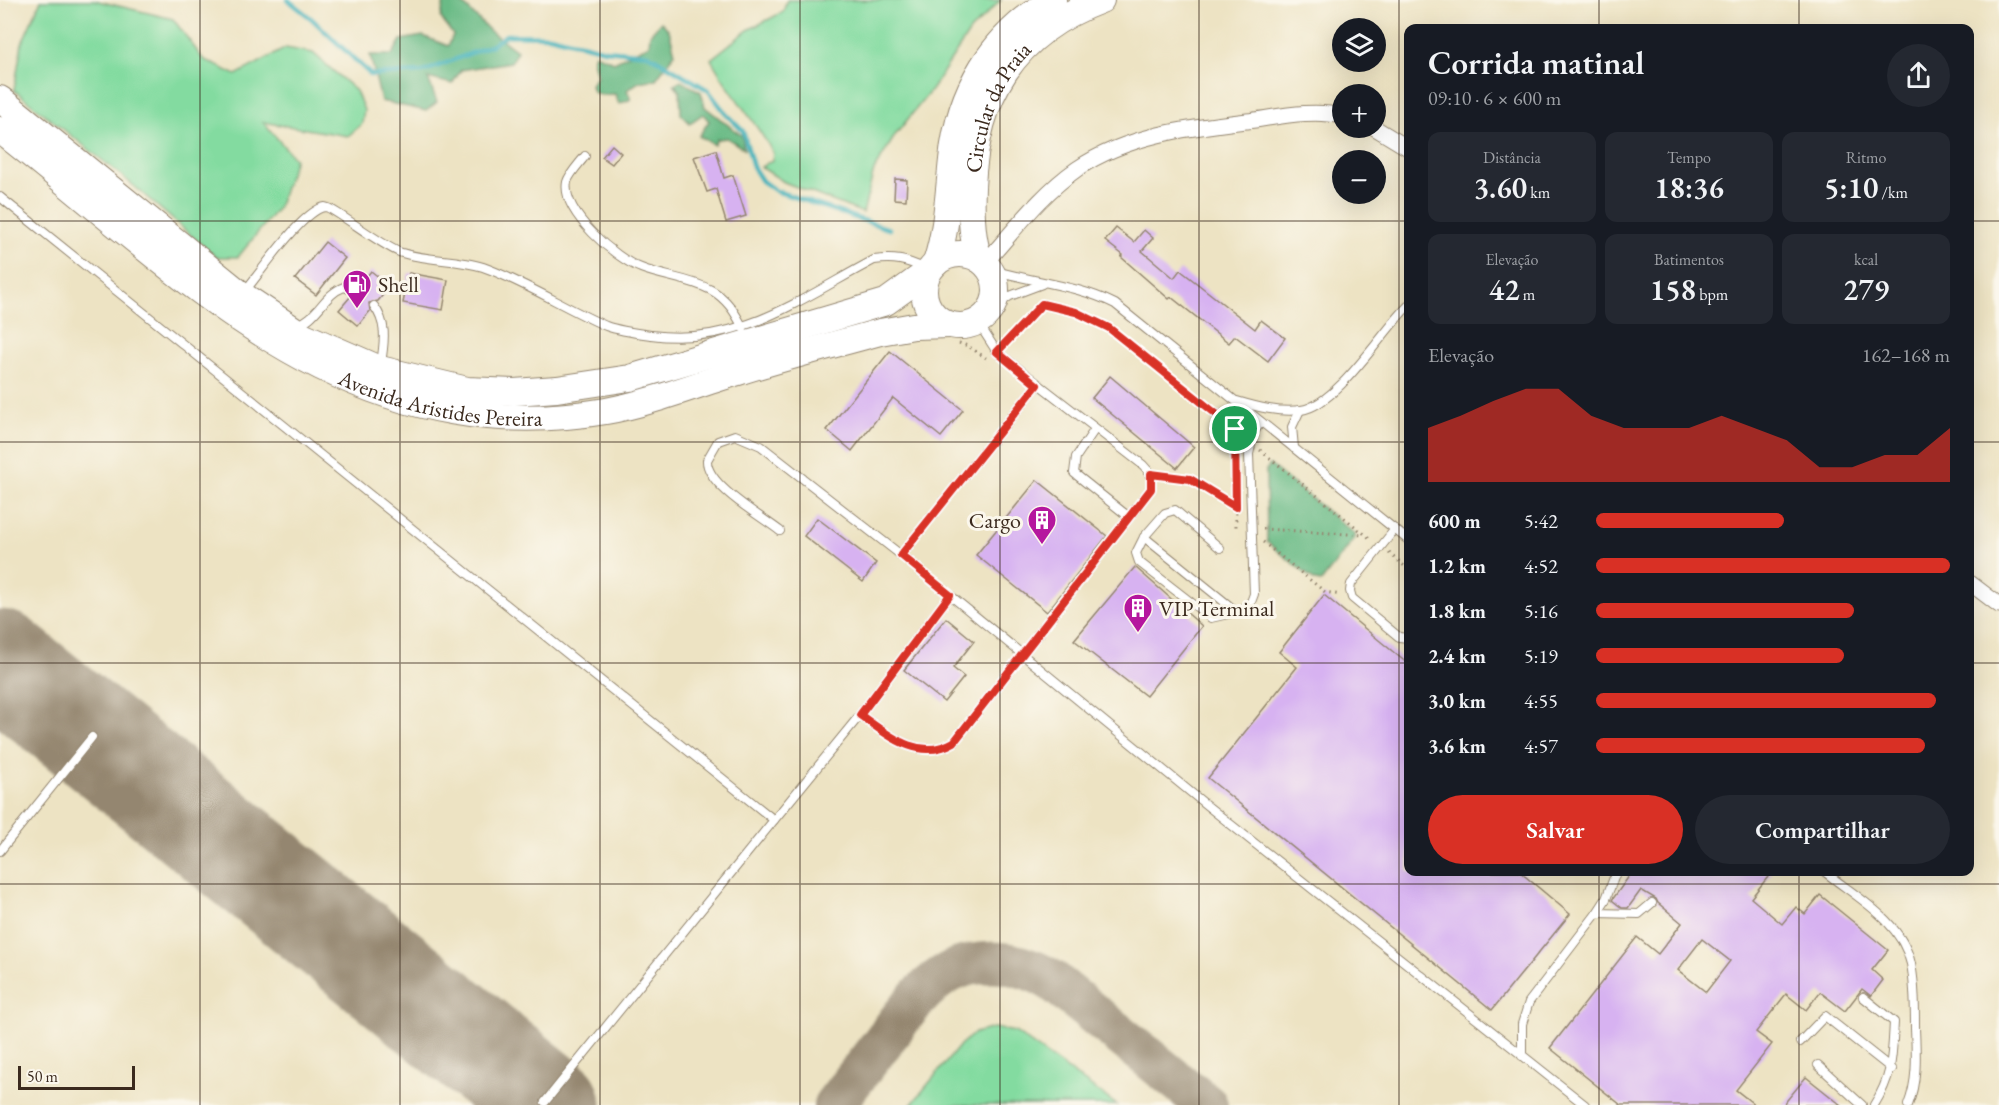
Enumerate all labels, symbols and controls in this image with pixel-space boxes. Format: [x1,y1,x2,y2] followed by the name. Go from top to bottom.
[1332,18,1386,204] map controls
[1332,18,1386,72] button: layers
[958,35,1037,174] street label: Circular da Praia
[1428,41,1644,84] text: Corrida matinal
[1887,44,1950,107] button: share
[1332,84,1386,138] button: +
[1428,85,1561,111] text: 09:10 · 6 × 600 m
[1483,147,1541,168] text: Distância
[1667,147,1711,168] text: Tempo
[1846,147,1886,168] text: Ritmo
[1332,150,1386,204] button: −
[1474,168,1527,207] text: 3.60
[1654,168,1724,207] text: 18:36
[1824,168,1878,207] text: 5:10
[1527,182,1550,203] text: km
[1878,182,1908,203] text: /km
[1486,249,1538,270] text: Elevação
[1654,249,1724,270] text: Batimentos
[1854,249,1878,270] text: kcal
[341,268,373,310] fuel station icon: Shell
[378,270,419,299] place label: Shell
[1489,270,1520,309] text: 42
[1650,270,1696,309] text: 158
[1843,270,1889,309] text: 279
[1520,284,1535,305] text: m
[1696,284,1728,305] text: bpm
[1428,342,1494,368] text: Elevação
[1862,342,1950,368] text: 162–168 m
[333,362,543,432] street label: Avenida Aristides Pereira
[1209,403,1260,454] pin
[1218,412,1251,445] icon: arrive
[1026,504,1058,546] building icon: Cargo
[969,506,1021,535] place label: Cargo
[1428,508,1481,534] text: 600 m
[1524,508,1558,534] text: 5:42
[1428,553,1486,579] text: 1.2 km
[1524,553,1558,579] text: 4:52
[1122,592,1154,634] building icon: VIP Terminal
[1159,594,1274,623] place label: VIP Terminal
[1428,598,1486,624] text: 1.8 km
[1524,598,1558,624] text: 5:16
[1428,643,1486,669] text: 2.4 km
[1524,643,1558,669] text: 5:19
[1428,688,1486,714] text: 3.0 km
[1524,688,1558,714] text: 4:55
[1428,733,1486,759] text: 3.6 km
[1524,733,1558,759] text: 4:57
[1428,795,1683,864] button: Salvar
[1695,795,1950,864] button: Compartilhar
[18,1063,135,1090] scale bar
[27,1066,58,1087] text: 50 m

